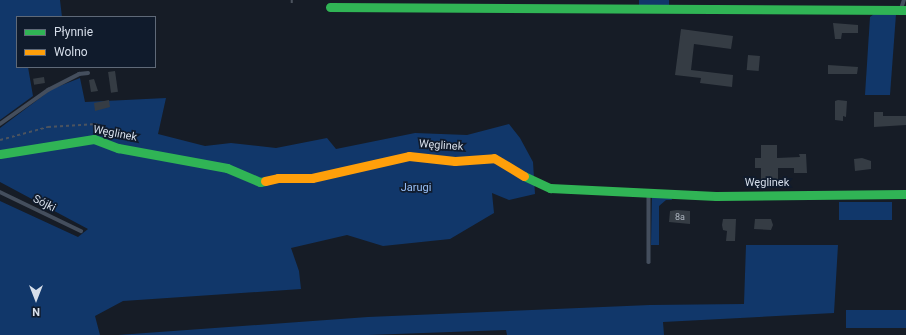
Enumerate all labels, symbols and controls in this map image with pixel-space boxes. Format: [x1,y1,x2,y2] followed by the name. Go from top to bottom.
[16,16,156,68] legend
[54,25,93,39] text: Płynnie
[54,45,88,59] text: Wolno
[92,123,138,145] street label: Węglinek
[418,138,464,154] street label: Węglinek
[745,176,789,190] street label: Węglinek
[401,181,431,195] park label: Jarugi
[30,193,58,215] street label: Sójki
[675,212,685,222] house number: 8a
[16,279,56,319] north arrow
[32,305,40,318] text: N

